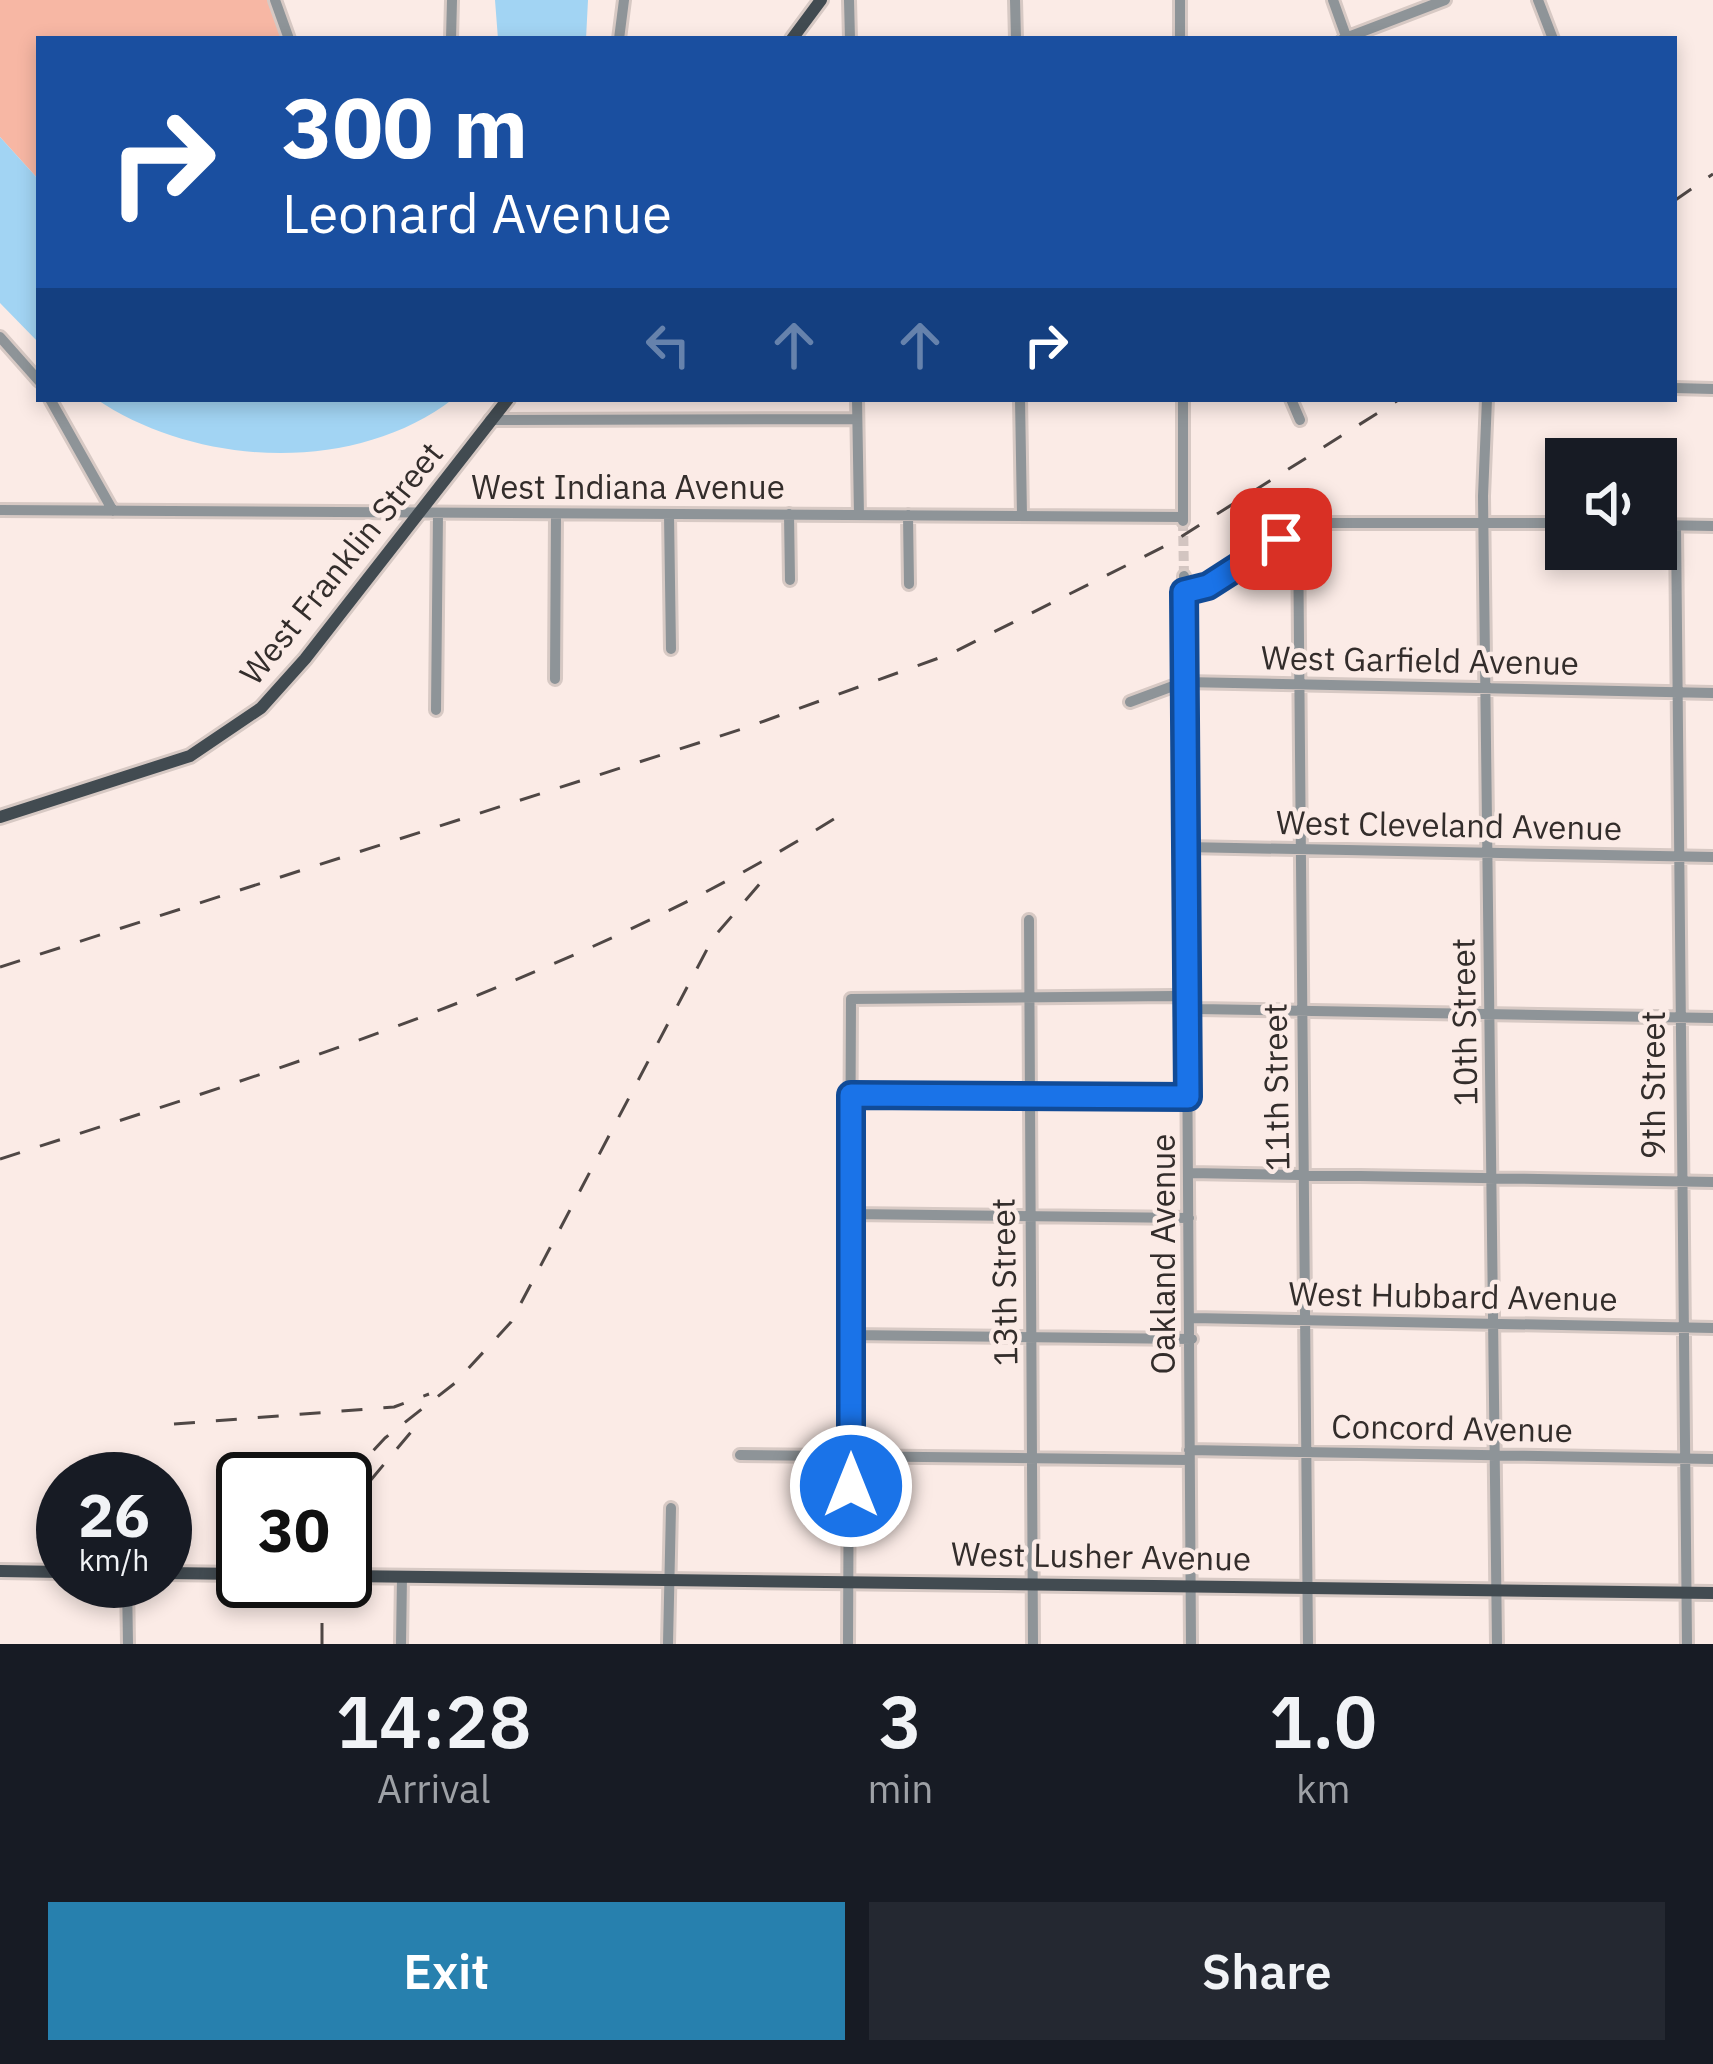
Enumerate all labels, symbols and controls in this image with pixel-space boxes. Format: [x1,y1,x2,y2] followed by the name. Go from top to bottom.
[282,72,528,181] text: 300 m
[84,84,240,240] icon: right
[282,178,672,248] text: Leonard Avenue
[635,312,701,378] icon: left
[761,312,827,378] icon: ahead
[887,312,953,378] icon: ahead
[1013,312,1079,378] icon: right
[229,433,452,693] street label: West Franklin Street
[1545,438,1677,570] map controls
[1545,438,1677,570] button: sound
[471,465,785,508] street label: West Indiana Avenue
[1230,488,1332,590] pin
[1248,506,1314,572] icon: arrive
[1261,635,1579,684] street label: West Garfield Avenue
[1276,800,1622,849] street label: West Cleveland Avenue
[1441,938,1486,1106] street label: 10th Street
[1253,1003,1298,1171] street label: 11th Street
[1631,1011,1674,1159] street label: 9th Street
[1141,1134,1184,1374] street label: Oakland Avenue
[981,1198,1026,1366] street label: 13th Street
[1288,1271,1618,1320] street label: West Hubbard Avenue
[1331,1404,1573,1451] street label: Concord Avenue
[788,1423,914,1549] position arrow
[216,1452,372,1608] speed limit sign: 30
[78,1475,150,1554] text: 26
[951,1531,1251,1580] street label: West Lusher Avenue
[79,1540,149,1579] text: km/h
[336,1674,532,1768] text: 14:28
[879,1674,922,1768] text: 3
[1269,1674,1377,1768] text: 1.0
[377,1763,491,1814] text: Arrival
[867,1763,933,1814] text: min
[1296,1763,1350,1814] text: km
[48,1902,845,2040] button: Exit
[869,1902,1665,2040] button: Share

